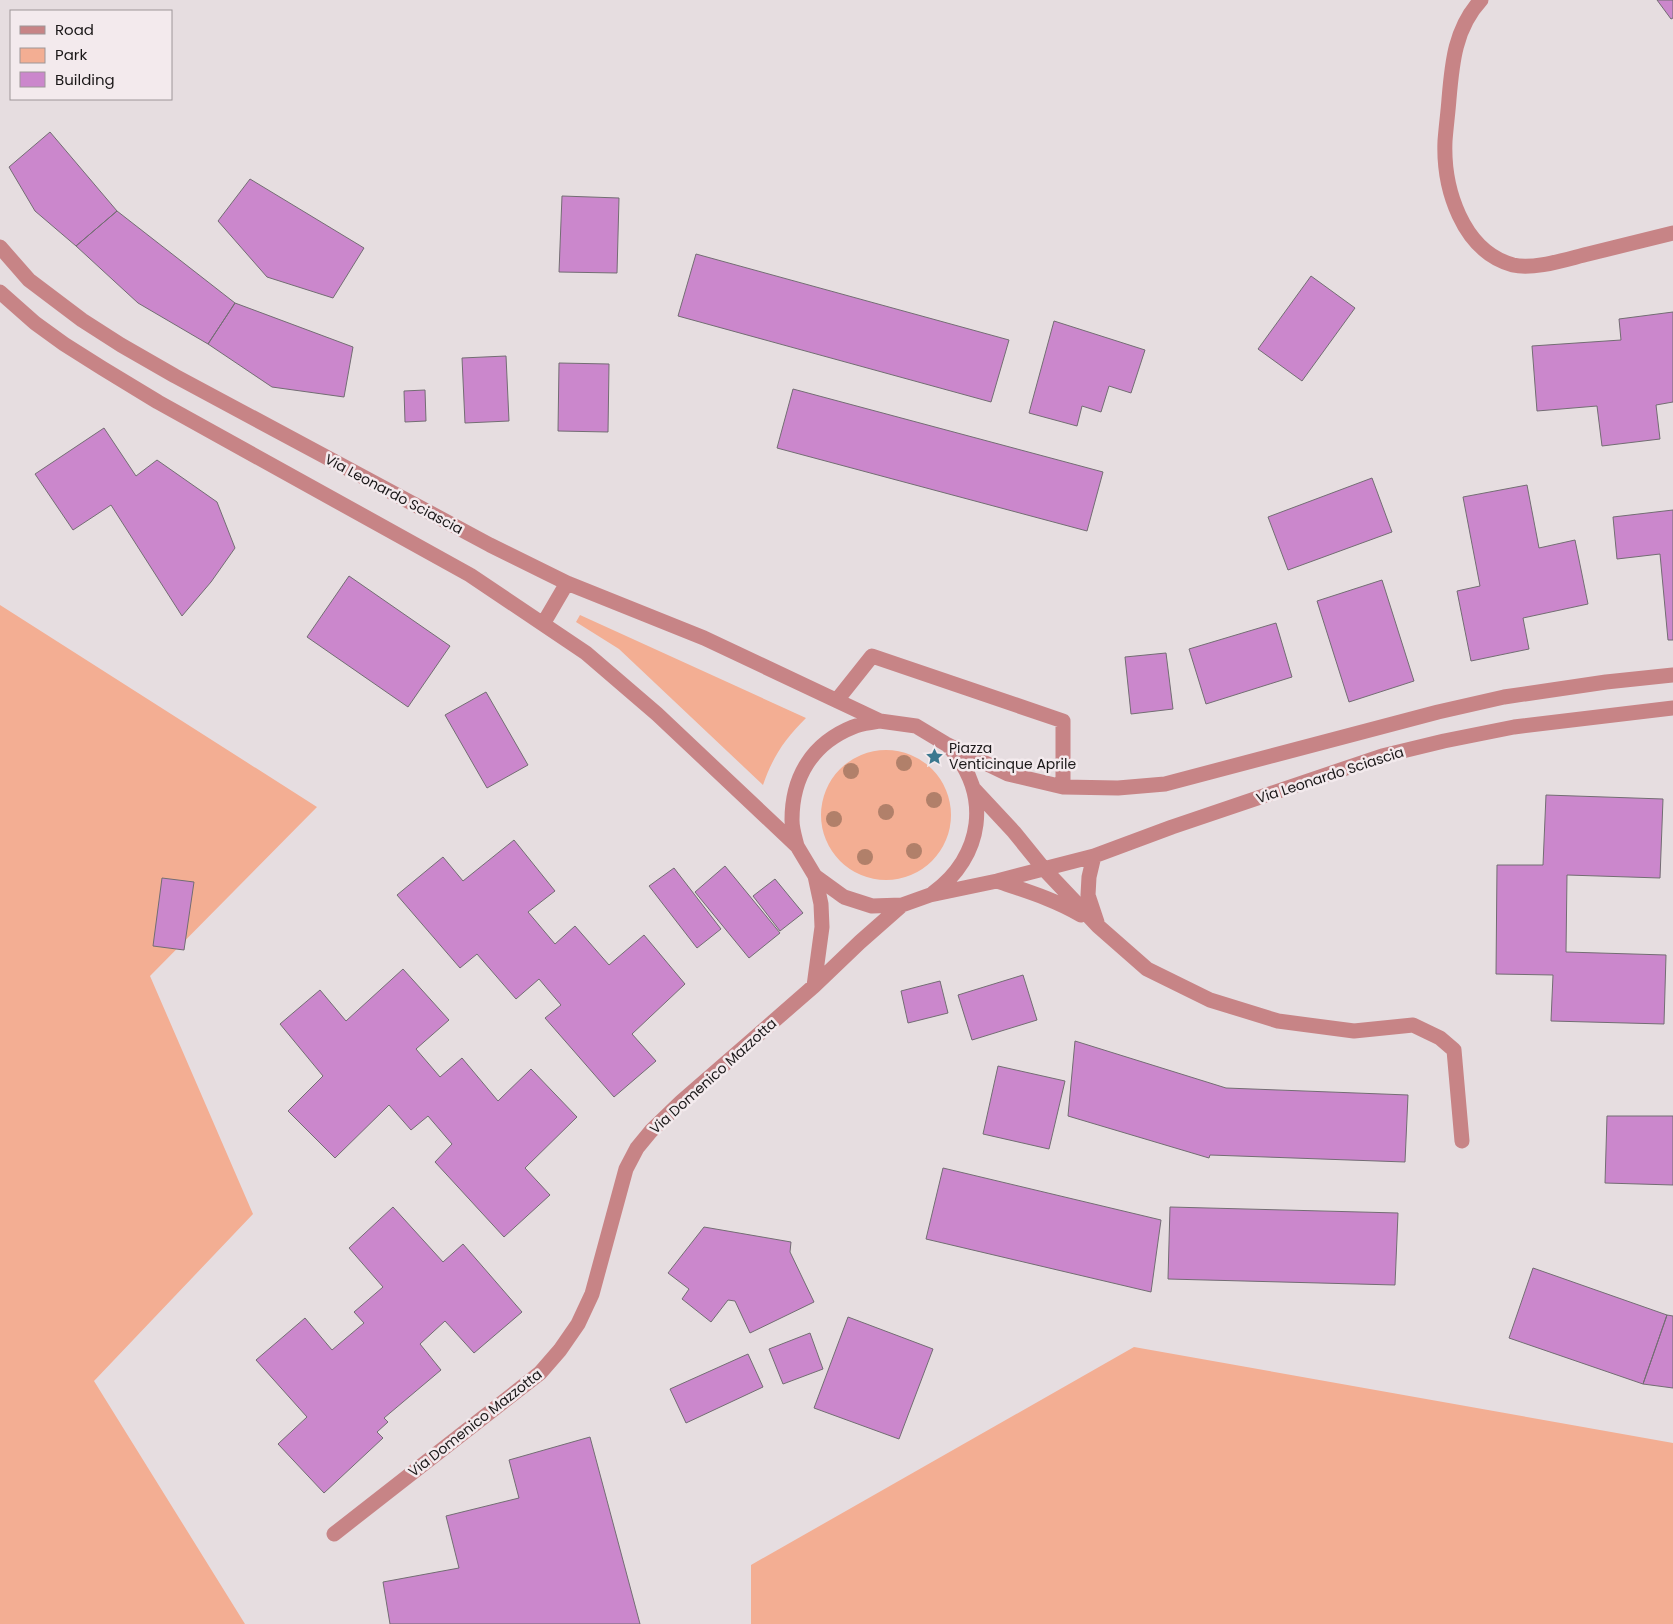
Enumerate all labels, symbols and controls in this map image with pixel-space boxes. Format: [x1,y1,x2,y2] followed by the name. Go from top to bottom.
[10,10,172,100] legend
[55,19,94,40] text: Road
[55,44,87,65] text: Park
[55,69,115,90] text: Building
[321,449,467,539] street label: Via Leonardo Sciascia
[949,738,1076,774] place label: Piazza Venticinque Aprile
[1254,742,1406,808] street label: Via Leonardo Sciascia
[925,746,945,766] place icon: Piazza Venticinque Aprile
[645,1014,781,1138] street label: Via Domenico Mazzotta
[404,1364,546,1482] street label: Via Domenico Mazzotta

